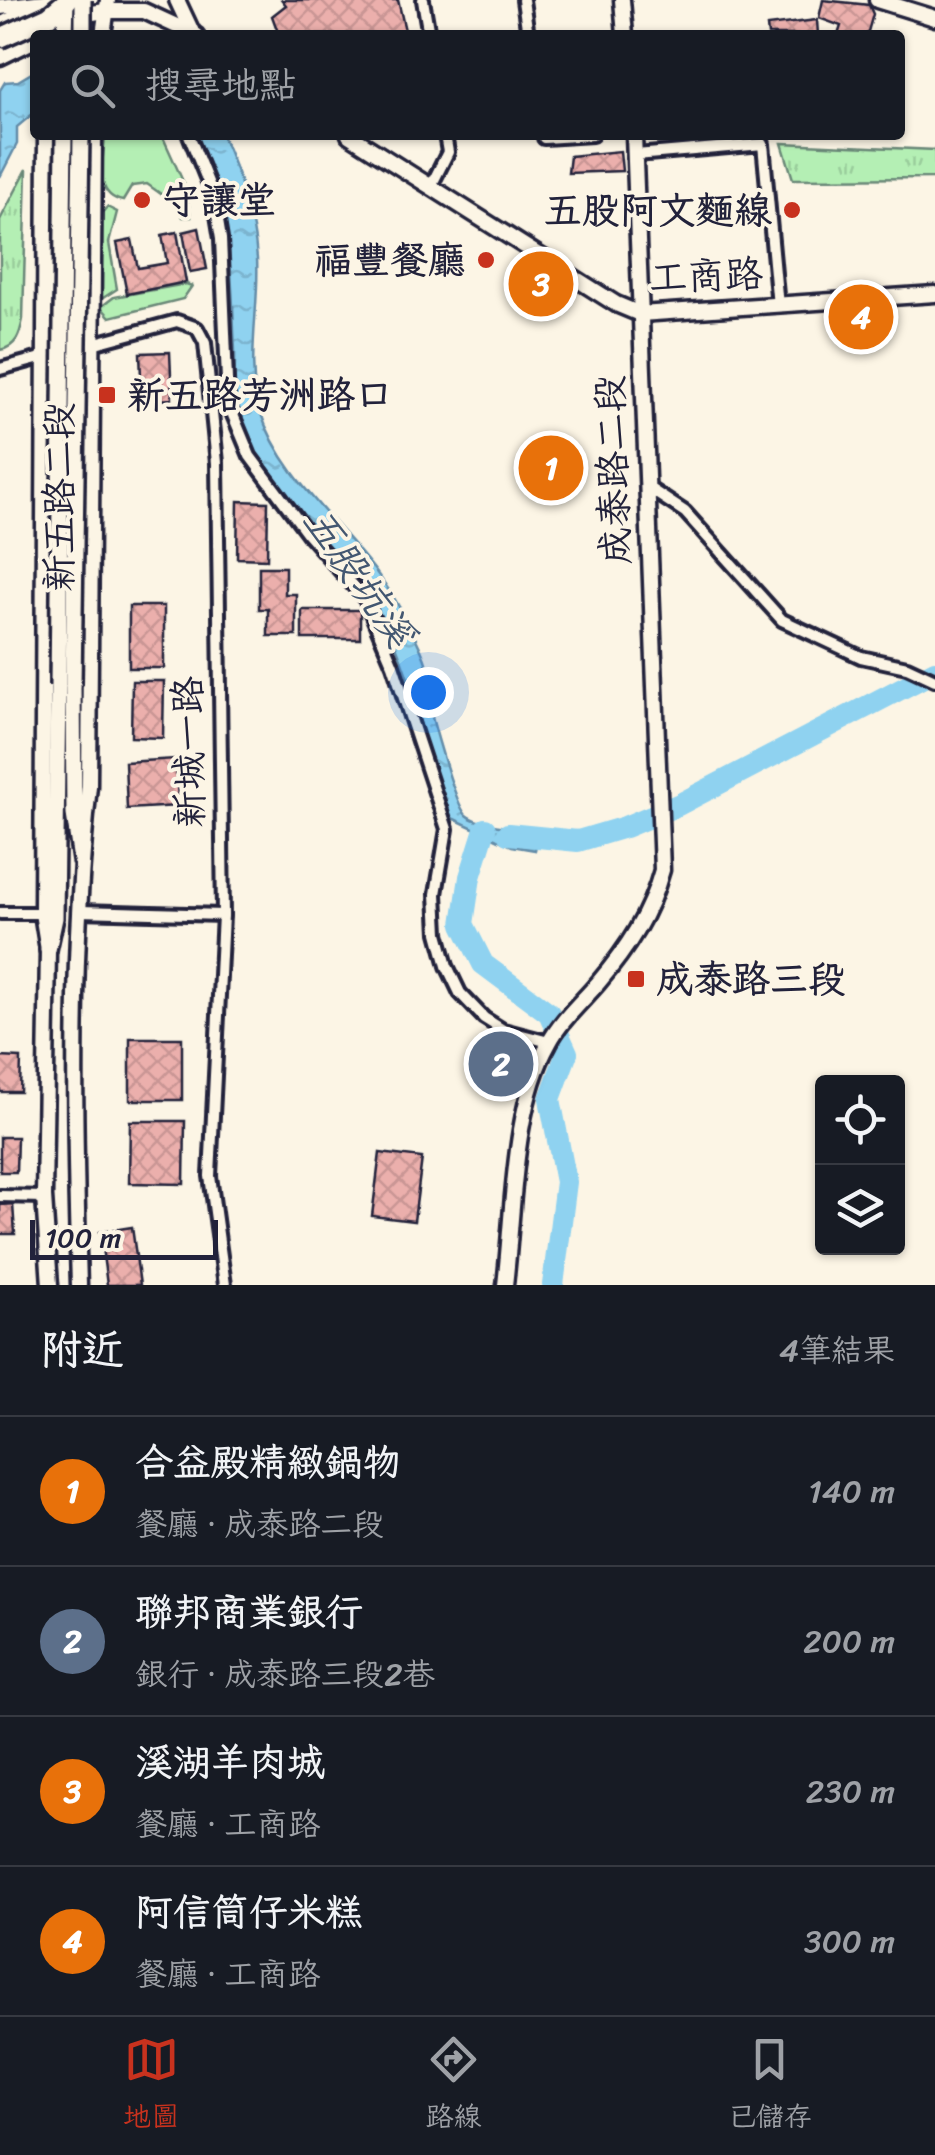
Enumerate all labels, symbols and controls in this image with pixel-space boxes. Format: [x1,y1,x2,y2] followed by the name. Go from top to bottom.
[30,30,905,140] search box
[145,52,297,119] text: 搜尋地點
[65,58,120,113] icon: search
[162,167,276,234] place label: 守讓堂
[544,177,772,244] place label: 五股阿文麵線
[131,189,153,211] marker: 守讓堂
[781,199,803,221] marker: 五股阿文麵線
[314,227,466,294] place label: 福豐餐廳
[648,241,764,311] street label: 工商路
[508,246,574,322] pin: 3
[475,249,497,271] marker: 福豐餐廳
[828,280,894,354] pin: 4
[127,362,393,429] place label: 新五路芳洲路口
[576,374,650,566] street label: 成泰路二段
[96,384,118,406] marker: 新五路芳洲路口
[26,402,93,592] street label: 新五路二段
[518,430,584,506] pin: 1
[284,491,435,665] water label: 五股坑溪
[403,667,454,718] your location
[154,675,224,829] street label: 新城一路
[656,946,846,1013] place label: 成泰路三段
[625,968,647,990] marker: 成泰路三段
[468,1026,534,1102] pin: 2
[815,1075,905,1255] map controls
[815,1075,905,1165] button: locate
[815,1165,905,1255] button: layers
[45,1213,121,1262] text: 100 m
[30,1215,218,1260] scale bar
[40,1313,124,1387] text: 附近
[779,1322,895,1379] text: 4筆結果
[135,1429,401,1496] text: 合益殿精緻鍋物
[66,1463,79,1520] text: 1
[808,1463,895,1520] text: 140 m
[135,1496,384,1553] text: 餐廳 · 成泰路二段
[135,1579,363,1646] text: 聯邦商業銀行
[63,1613,82,1670] text: 2
[803,1613,895,1670] text: 200 m
[135,1646,435,1703] text: 銀行 · 成泰路三段2巷
[135,1729,325,1796] text: 溪湖羊肉城
[64,1763,81,1820] text: 3
[806,1763,895,1820] text: 230 m
[135,1796,320,1853] text: 餐廳 · 工商路
[135,1879,363,1946] text: 阿信筒仔米糕
[62,1913,83,1970] text: 4
[804,1913,895,1970] text: 300 m
[135,1946,320,2003] text: 餐廳 · 工商路
[123,2032,179,2141] tab: 地圖
[425,2032,482,2141] tab: 路線
[728,2032,812,2141] tab: 已儲存

